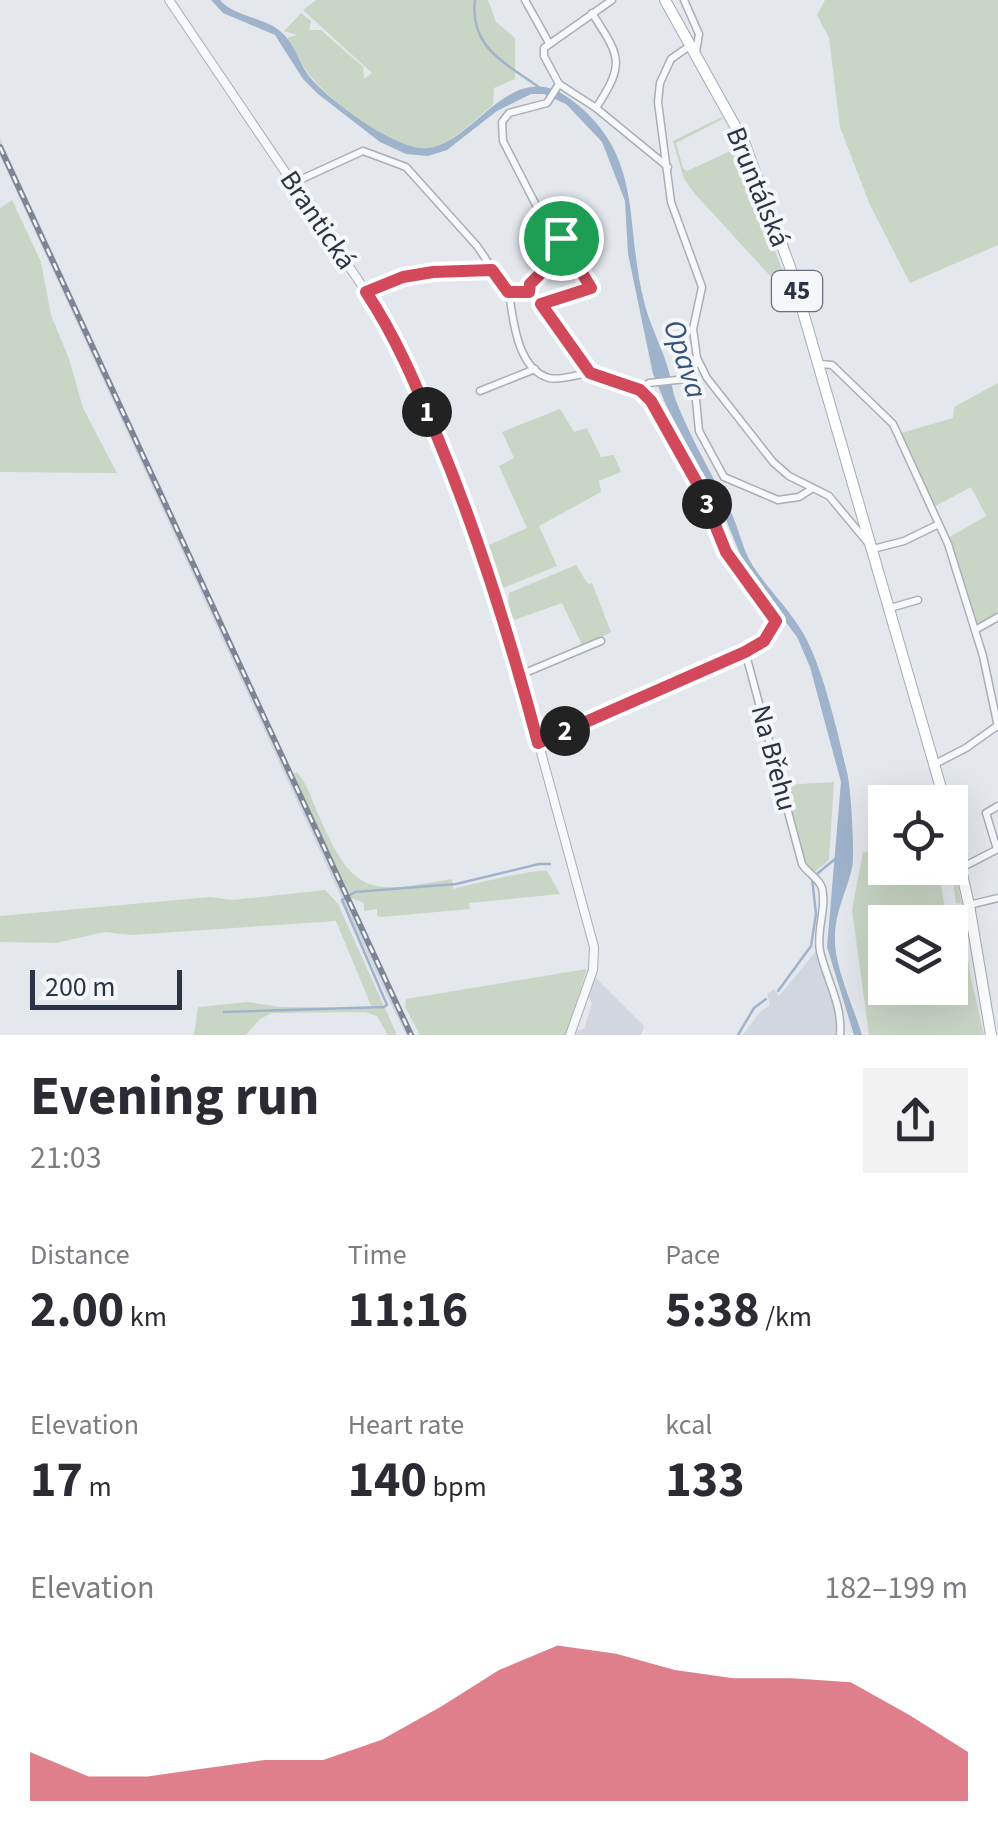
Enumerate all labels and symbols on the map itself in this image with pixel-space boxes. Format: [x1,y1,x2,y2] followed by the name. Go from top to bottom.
[716,121,800,253] street label: Bruntálská
[270,162,366,278] street label: Brantická
[519,196,604,281] pin
[772,271,822,311] road number: 45
[652,314,718,404] water label: Opava
[402,387,452,437] pin: 1
[682,479,732,529] pin: 3
[741,701,807,815] street label: Na Břehu
[540,706,590,756] pin: 2
[30,965,182,1010] scale bar

